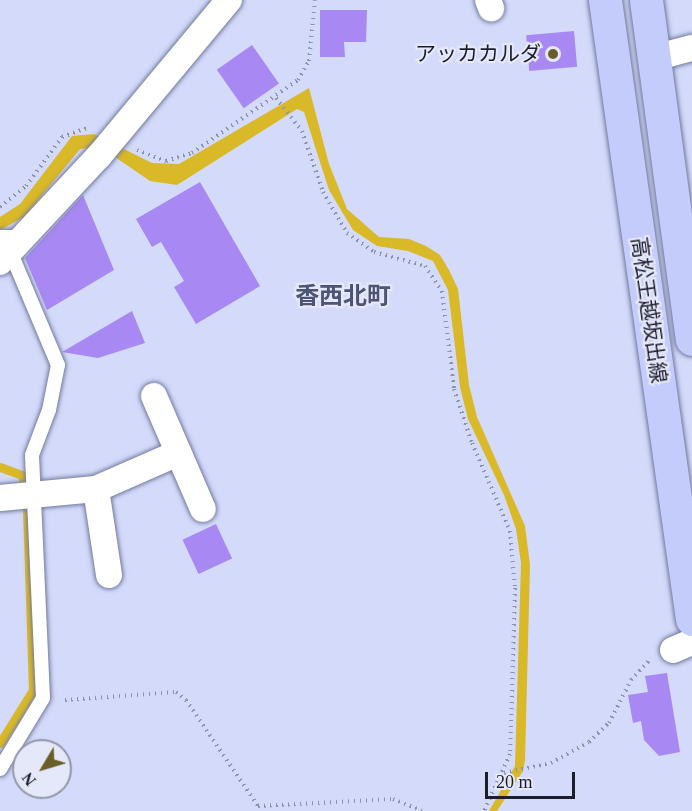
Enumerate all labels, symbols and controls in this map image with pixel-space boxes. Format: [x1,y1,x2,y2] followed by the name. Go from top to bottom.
[415,41,541,67] place label: アッカカルダ
[546,47,560,61] marker: アッカカルダ
[626,235,672,385] street label: 高松王越坂出線
[295,283,391,311] district label: 香西北町
[12,739,72,799] north arrow
[488,760,578,798] scale bar
[19,769,39,789] text: N
[496,772,533,792] text: 20 m

